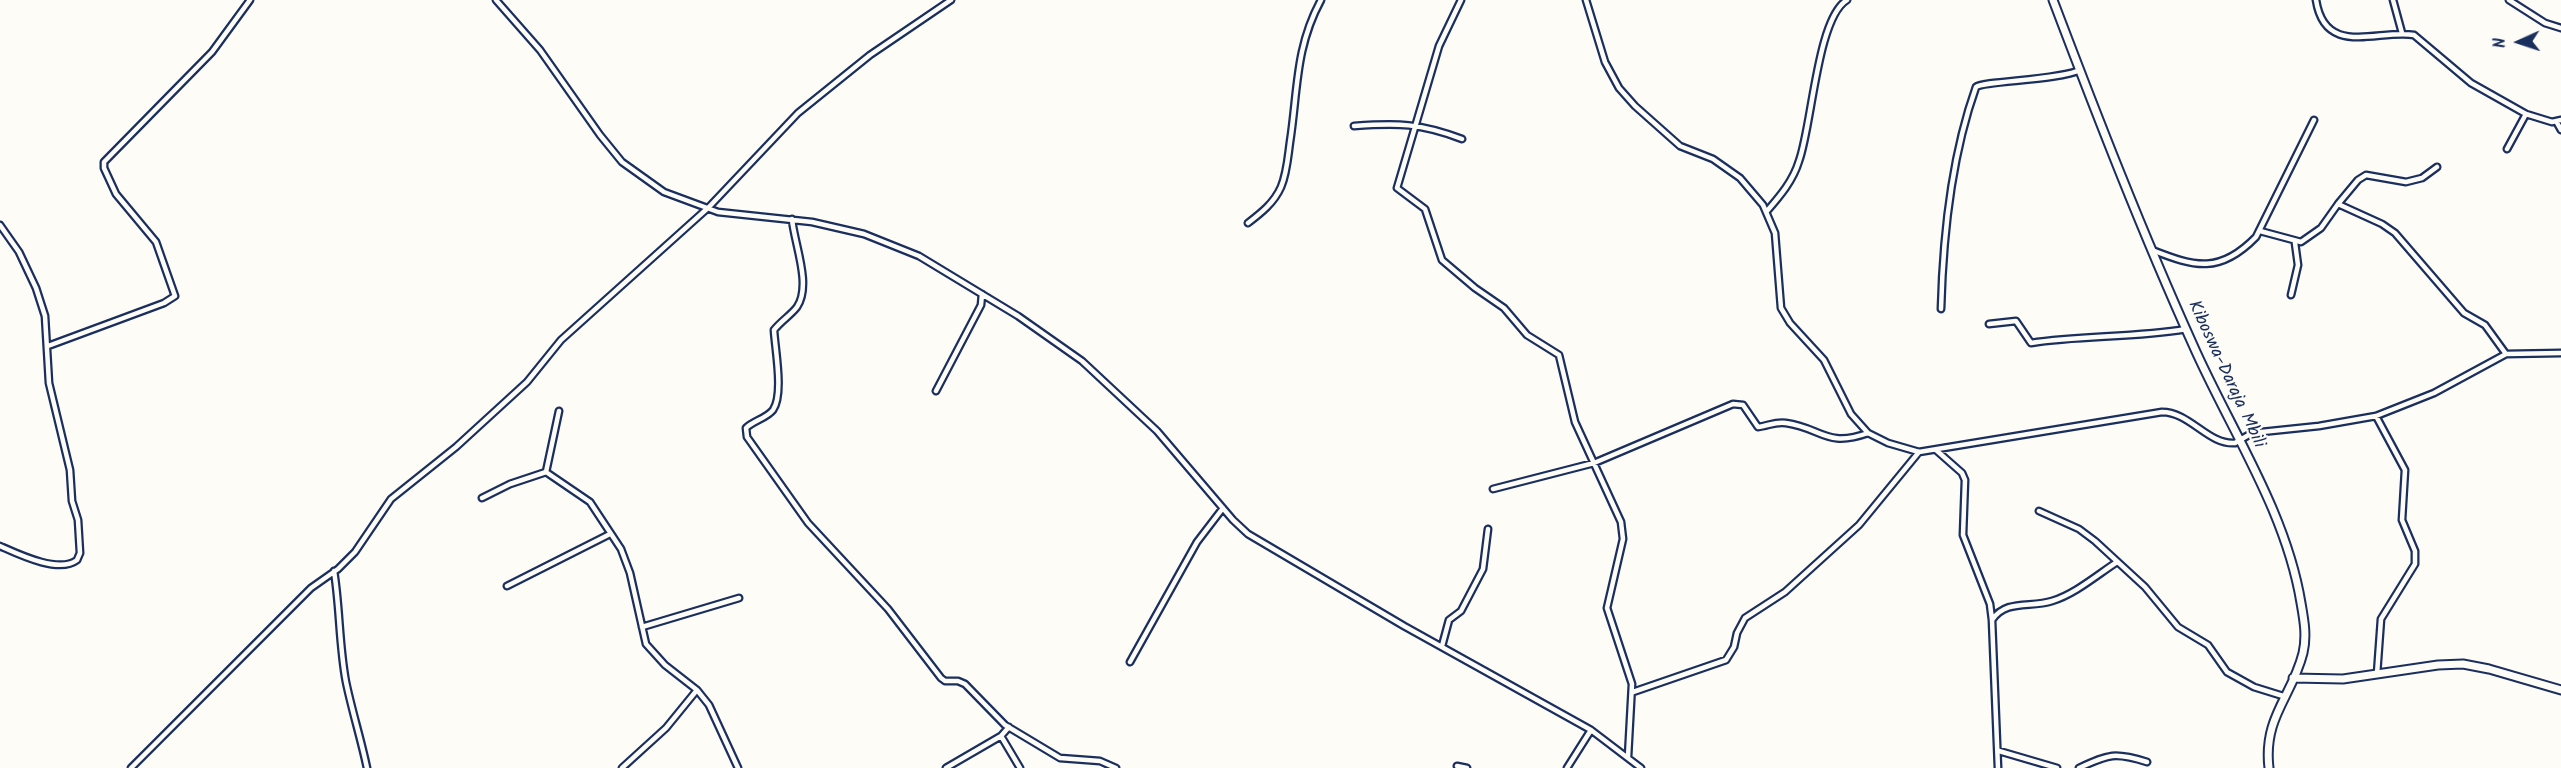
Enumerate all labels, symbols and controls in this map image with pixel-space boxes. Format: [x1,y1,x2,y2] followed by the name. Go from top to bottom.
[2489,12,2549,72] north arrow
[2488,37,2513,49] text: N
[2181,298,2269,452] street label: Kiboswa-Daraja Mbili

